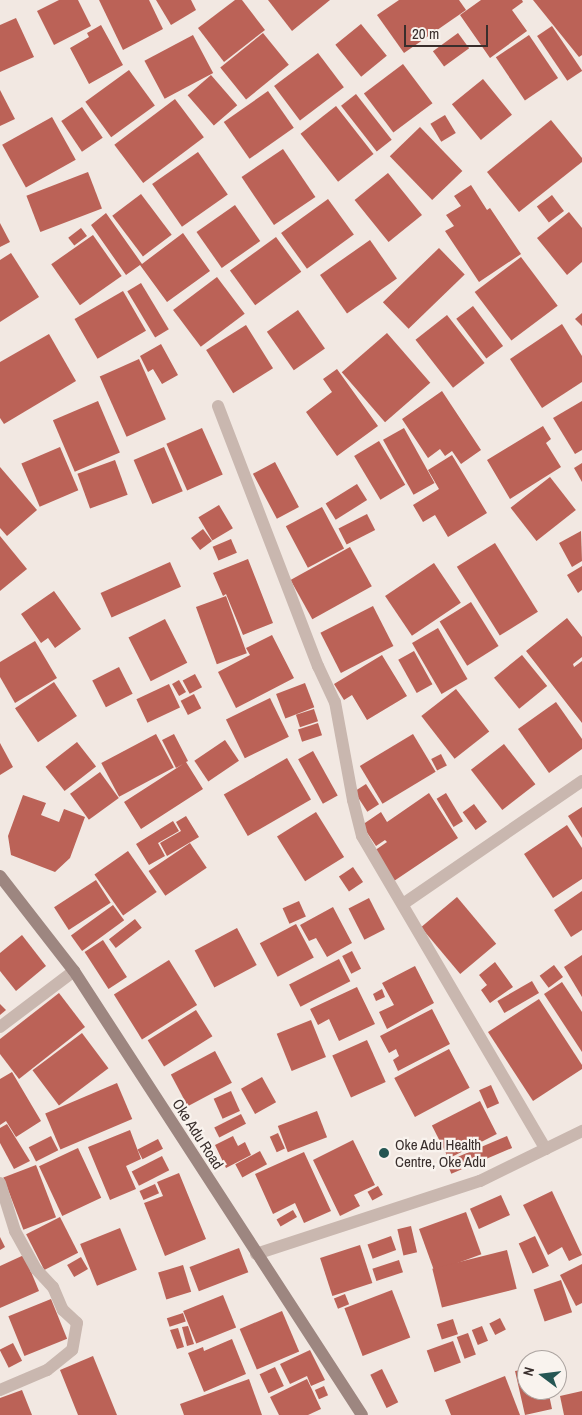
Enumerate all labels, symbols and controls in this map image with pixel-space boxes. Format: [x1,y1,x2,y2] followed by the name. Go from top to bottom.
[407,15,491,47] scale bar
[412,23,439,44] text: 20 m
[168,1095,228,1173] street label: Oke Adu Road
[395,1135,487,1170] place label: Oke Adu Health Centre, Oke Adu
[377,1146,391,1160] marker: Oke Adu Health Centre, Oke Adu
[517,1350,567,1400] north arrow
[519,1365,538,1378] text: N

